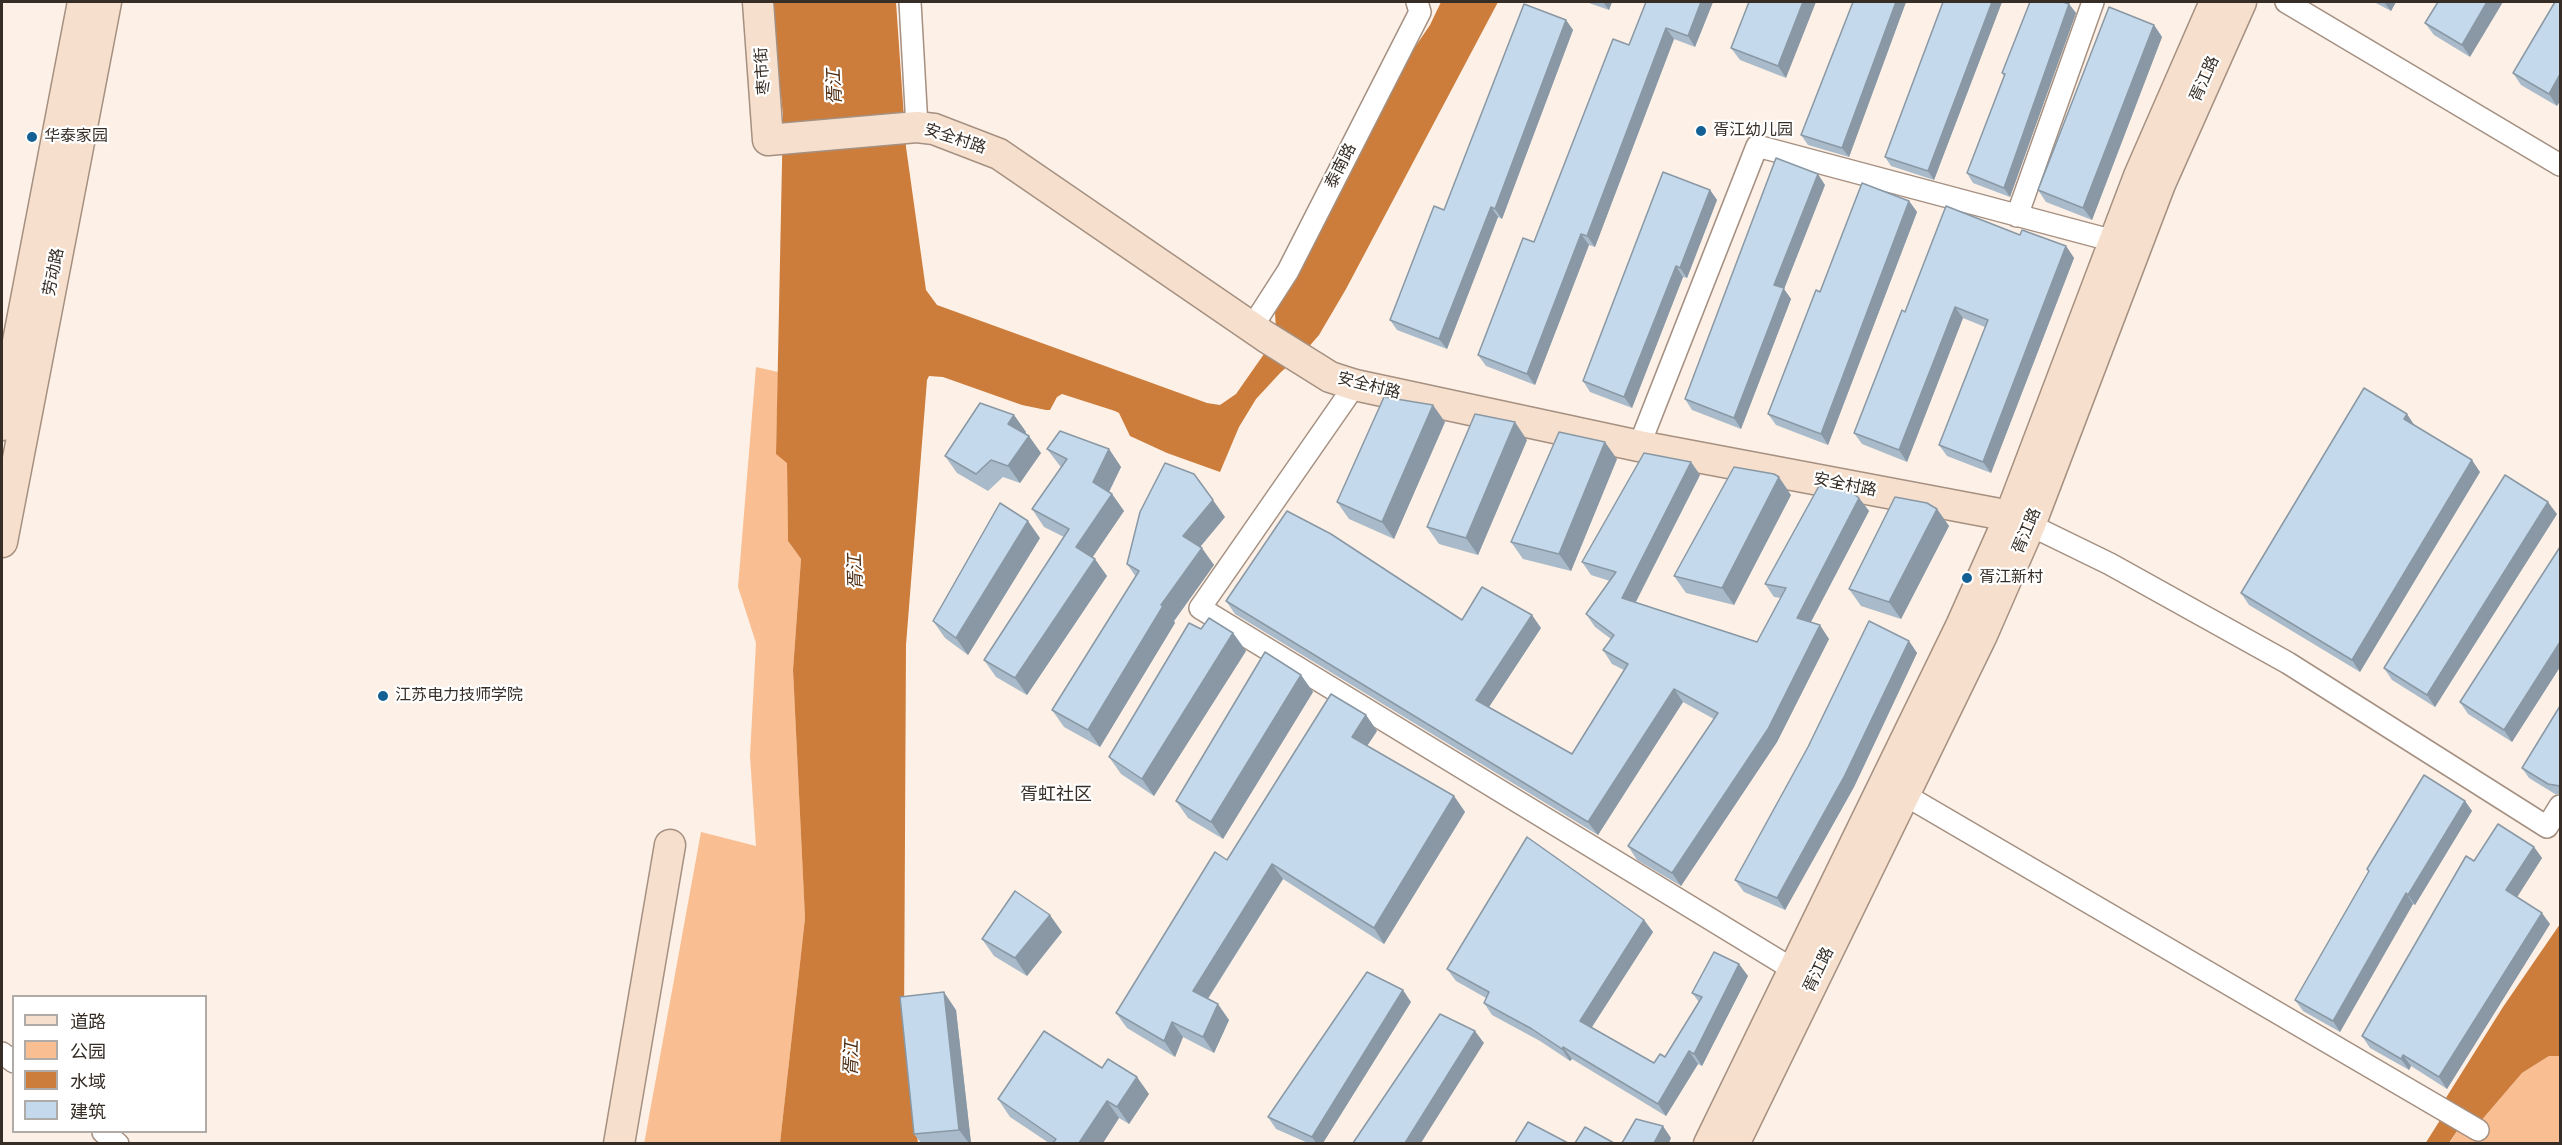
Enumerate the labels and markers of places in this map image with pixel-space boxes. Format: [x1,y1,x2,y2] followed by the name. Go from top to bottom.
[1713,121,1793,141] place label: 胥江幼儿园
[1694,124,1708,138] marker: 胥江幼儿园
[44,127,108,147] place label: 华泰家园
[25,130,39,144] marker: 华泰家园
[1979,568,2043,588] place label: 胥江新村
[1960,571,1974,585] marker: 胥江新村
[395,686,523,706] place label: 江苏电力技师学院
[376,689,390,703] marker: 江苏电力技师学院

